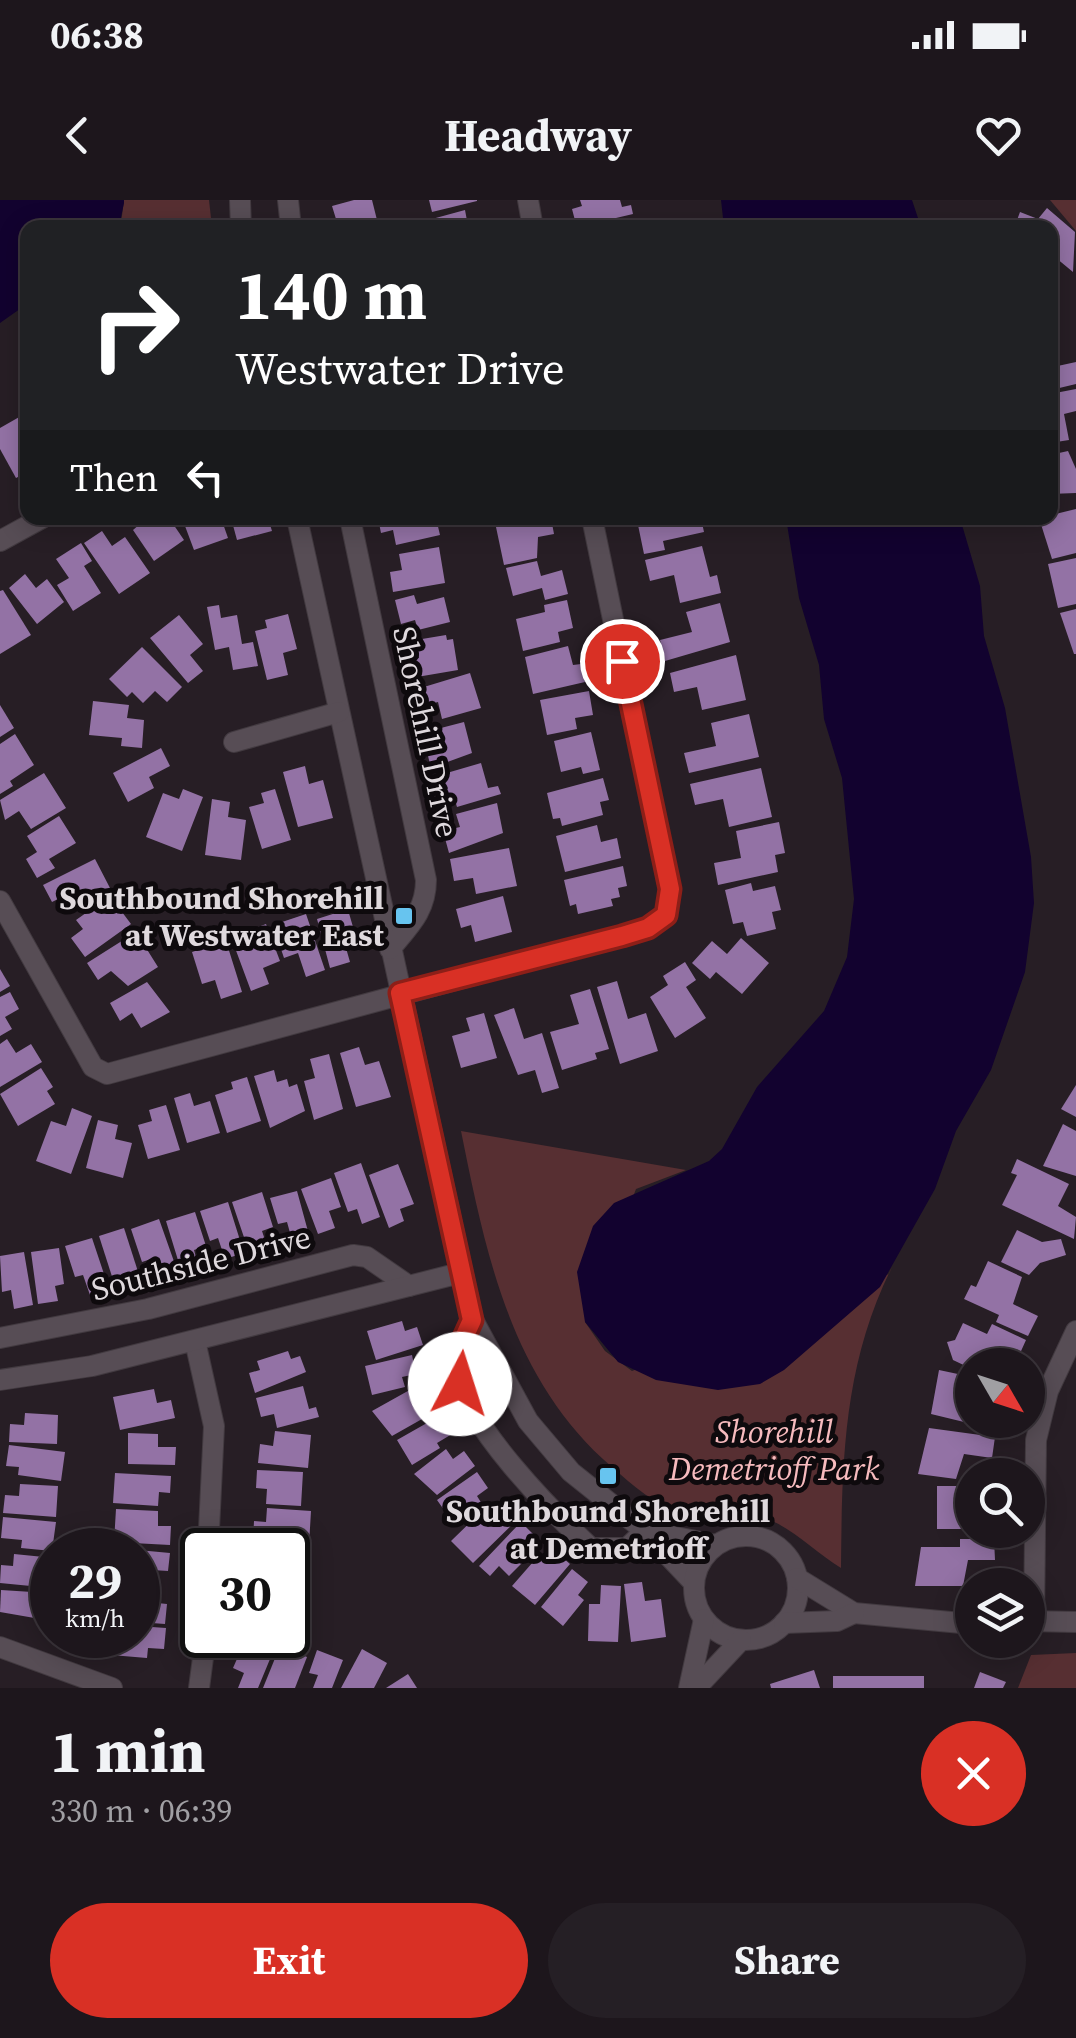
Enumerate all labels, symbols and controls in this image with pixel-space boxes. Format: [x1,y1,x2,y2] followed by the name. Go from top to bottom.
[50,9,144,61] text: 06:38
[444,104,632,166] text: Headway
[50,108,105,163] icon: back
[971,108,1026,163] icon: heart
[235,246,427,342] text: 140 m
[70,260,200,390] icon: right
[235,337,565,399] text: Westwater Drive
[178,450,233,505] icon: left
[70,452,158,504] text: Then
[580,619,665,704] pin
[382,623,470,841] street label: Shorehill Drive
[595,634,650,689] icon: arrive
[59,876,385,957] place label: Southbound Shorehill at Westwater East
[393,905,415,927] marker: Southbound Shorehill at Westwater East
[87,1215,315,1311] street label: Southside Drive
[408,1332,512,1436] position arrow
[955,1348,1045,1438] north arrow
[955,1348,1045,1658] map controls
[668,1410,880,1491] park label: Shorehill Demetrioff Park
[955,1458,1045,1548] button: search
[597,1465,619,1487] marker: Southbound Shorehill at Demetrioff
[446,1489,770,1570] place label: Southbound Shorehill at Demetrioff
[180,1528,310,1658] speed limit sign: 30
[68,1546,122,1615] text: 29
[955,1568,1045,1658] button: layers
[65,1601,125,1635] text: km/h
[50,1710,206,1792] text: 1 min
[921,1721,1026,1826] button: close
[50,1789,232,1833] text: 330 m · 06:39
[50,1903,528,2018] button: Exit
[548,1903,1026,2018] button: Share

